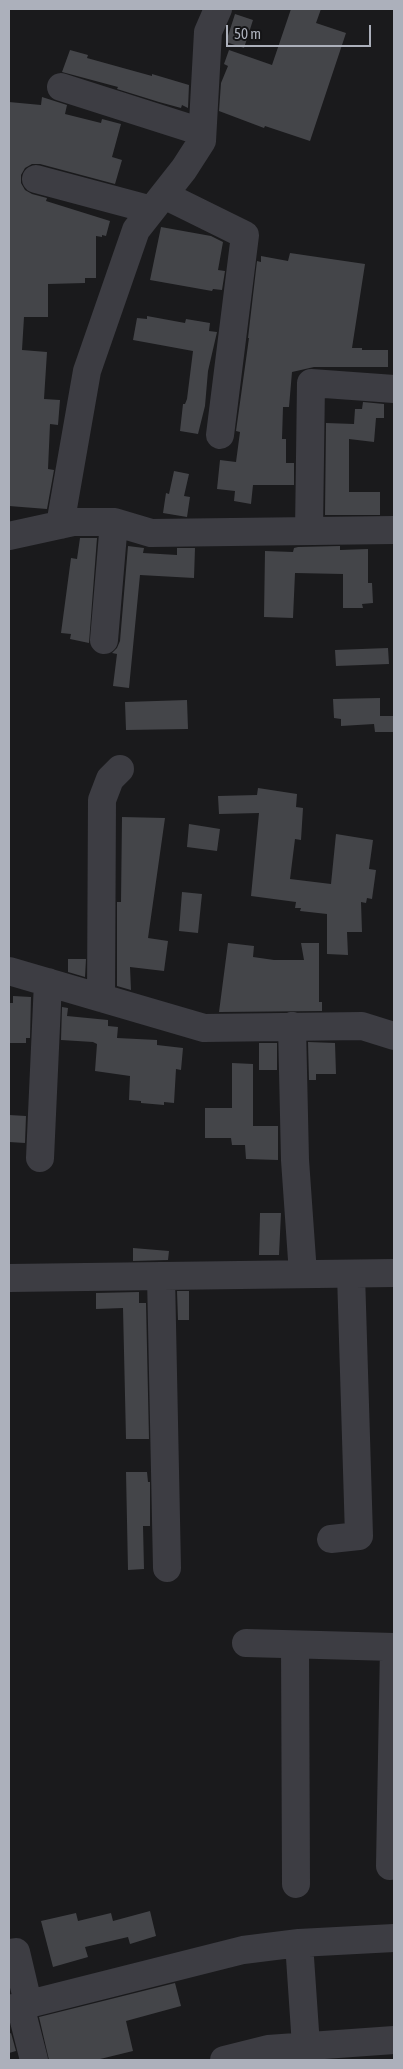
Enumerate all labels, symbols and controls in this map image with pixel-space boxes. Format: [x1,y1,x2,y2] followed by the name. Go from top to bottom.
[228,15,373,47] scale bar
[234,25,261,42] text: 50 m

